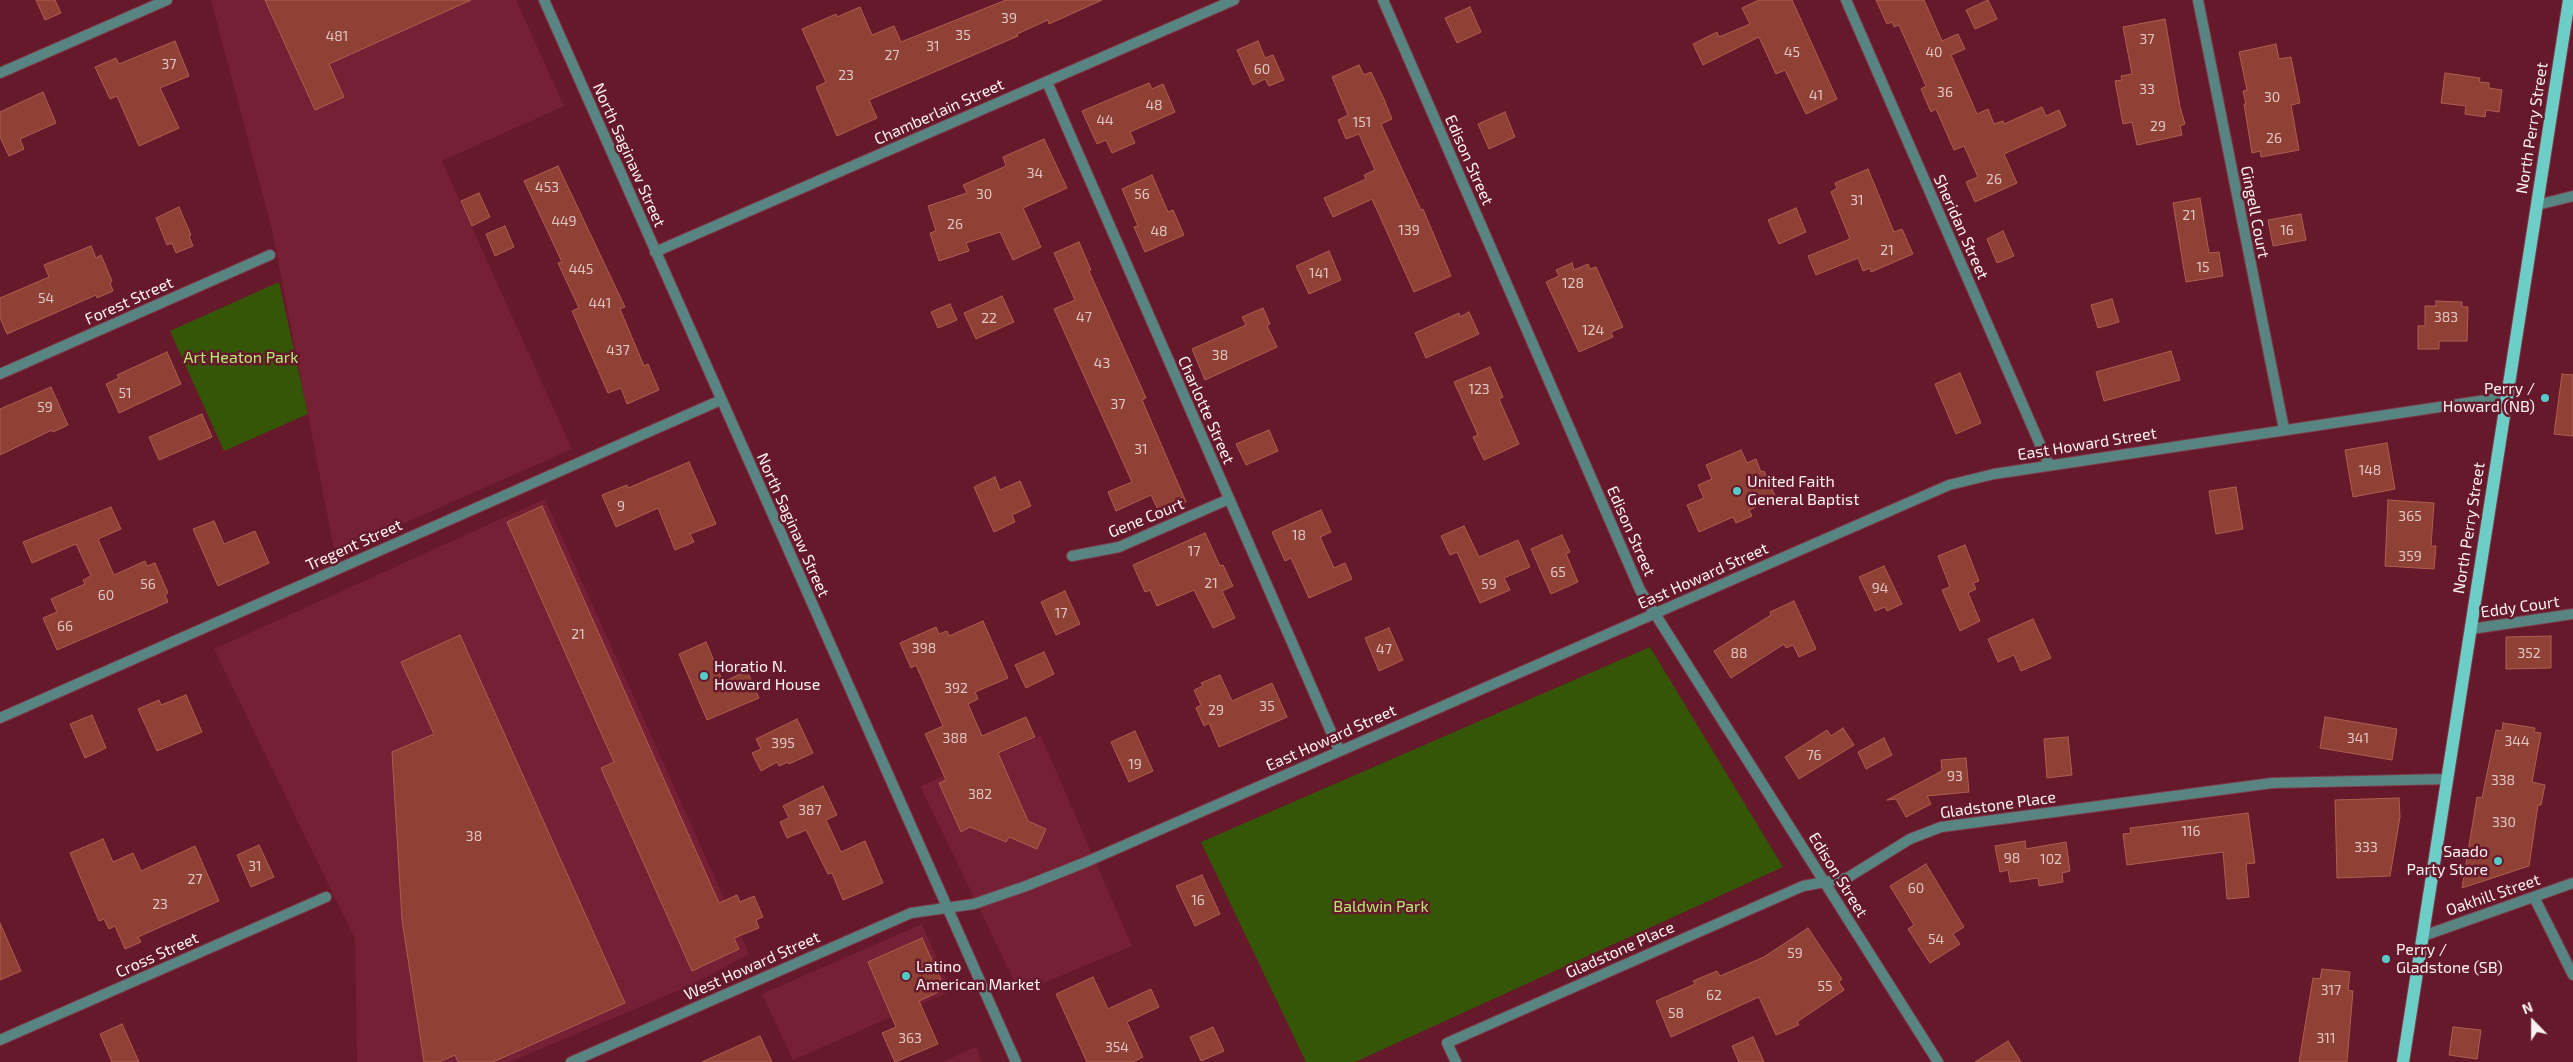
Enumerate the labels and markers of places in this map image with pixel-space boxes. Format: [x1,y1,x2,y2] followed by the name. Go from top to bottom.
[2443,379,2535,417] place label: Perry / Howard (NB)
[2539,392,2551,404] marker: Perry / Howard (NB)
[1747,472,1859,510] place label: United Faith General Baptist
[1731,485,1743,497] marker: United Faith General Baptist
[714,657,820,695] place label: Horatio N. Howard House
[698,670,710,682] marker: Horatio N. Howard House
[2406,842,2488,880] place label: Saado Party Store
[2492,855,2504,867] marker: Saado Party Store
[2396,940,2503,978] place label: Perry / Gladstone (SB)
[2380,953,2392,965] marker: Perry / Gladstone (SB)
[916,957,1040,995] place label: Latino American Market
[900,970,912,982] marker: Latino American Market

